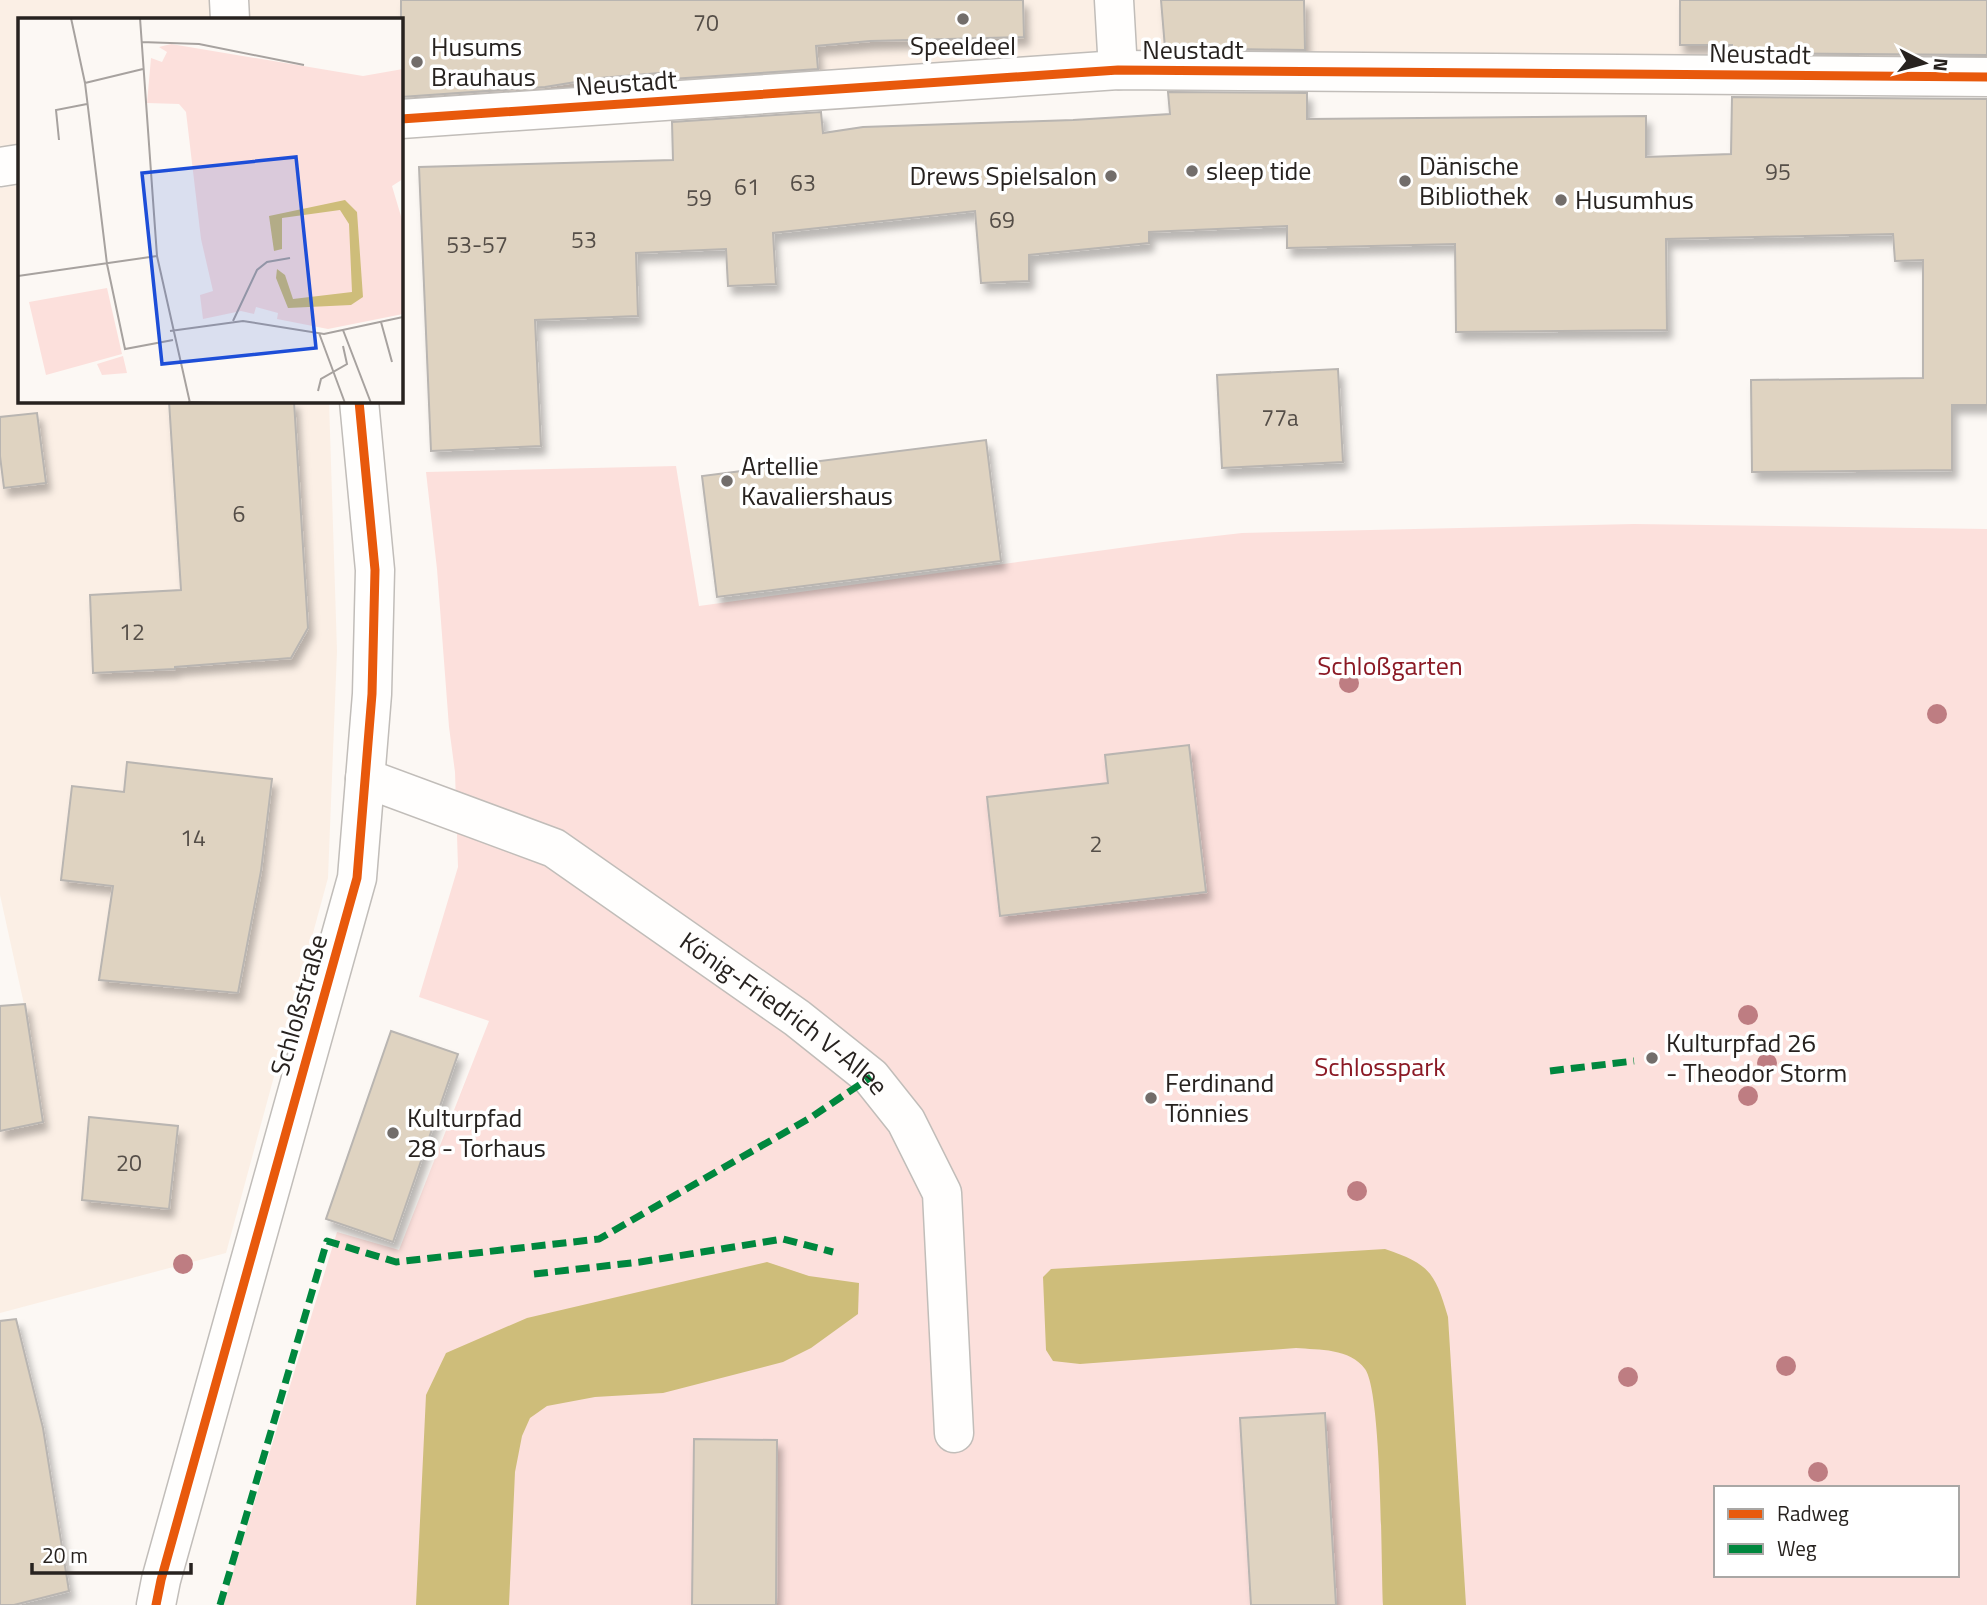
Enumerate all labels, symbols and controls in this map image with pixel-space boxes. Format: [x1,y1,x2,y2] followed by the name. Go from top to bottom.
[693,5,719,40] house number: 70
[955,11,971,27] marker: Speeldeel
[18,18,402,402] inset map
[910,26,1016,65] place label: Speeldeel
[431,27,536,96] place label: Husums Brauhaus
[1889,28,1959,98] north arrow
[1142,30,1244,69] street label: Neustadt
[1709,33,1811,74] street label: Neustadt
[409,54,425,70] marker: Husums Brauhaus
[1926,57,1957,73] text: N
[574,60,678,105] street label: Neustadt
[1419,146,1528,215] place label: Dänische Bibliothek
[1206,151,1311,190] place label: sleep tide
[1765,154,1791,189] house number: 95
[910,156,1097,195] place label: Drews Spielsalon
[1184,163,1200,179] marker: sleep tide
[790,165,816,200] house number: 63
[1103,168,1119,184] marker: Drews Spielsalon
[734,169,760,204] house number: 61
[1397,173,1413,189] marker: Dänische Bibliothek
[686,180,712,215] house number: 59
[1575,180,1694,219] place label: Husumhus
[1553,192,1569,208] marker: Husumhus
[989,202,1015,237] house number: 69
[571,222,597,257] house number: 53
[446,227,508,262] house number: 53-57
[1261,400,1299,435] house number: 77a
[741,446,893,515] place label: Artellie Kavaliershaus
[719,473,735,489] marker: Artellie Kavaliershaus
[233,496,245,531] house number: 6
[119,614,145,649] house number: 12
[1317,646,1463,685] park label: Schloßgarten
[180,820,206,855] house number: 14
[1090,826,1102,861] house number: 2
[672,922,898,1103] street label: König-Friedrich V-Allee
[260,930,337,1080] street label: Schloßstraße
[1666,1023,1847,1092] place label: Kulturpfad 26 - Theodor Storm
[1314,1047,1446,1086] park label: Schlosspark
[1644,1050,1660,1066] marker: Kulturpfad 26 - Theodor Storm
[1165,1063,1274,1132] place label: Ferdinand Tönnies
[1143,1090,1159,1106] marker: Ferdinand Tönnies
[407,1098,546,1167] place label: Kulturpfad 28 - Torhaus
[385,1125,401,1141] marker: Kulturpfad 28 - Torhaus
[116,1145,142,1180] house number: 20
[1714,1486,1959,1577] legend
[1777,1497,1849,1529] text: Radweg
[32,1532,191,1576] scale bar
[1777,1532,1817,1564] text: Weg
[42,1539,88,1571] text: 20 m

